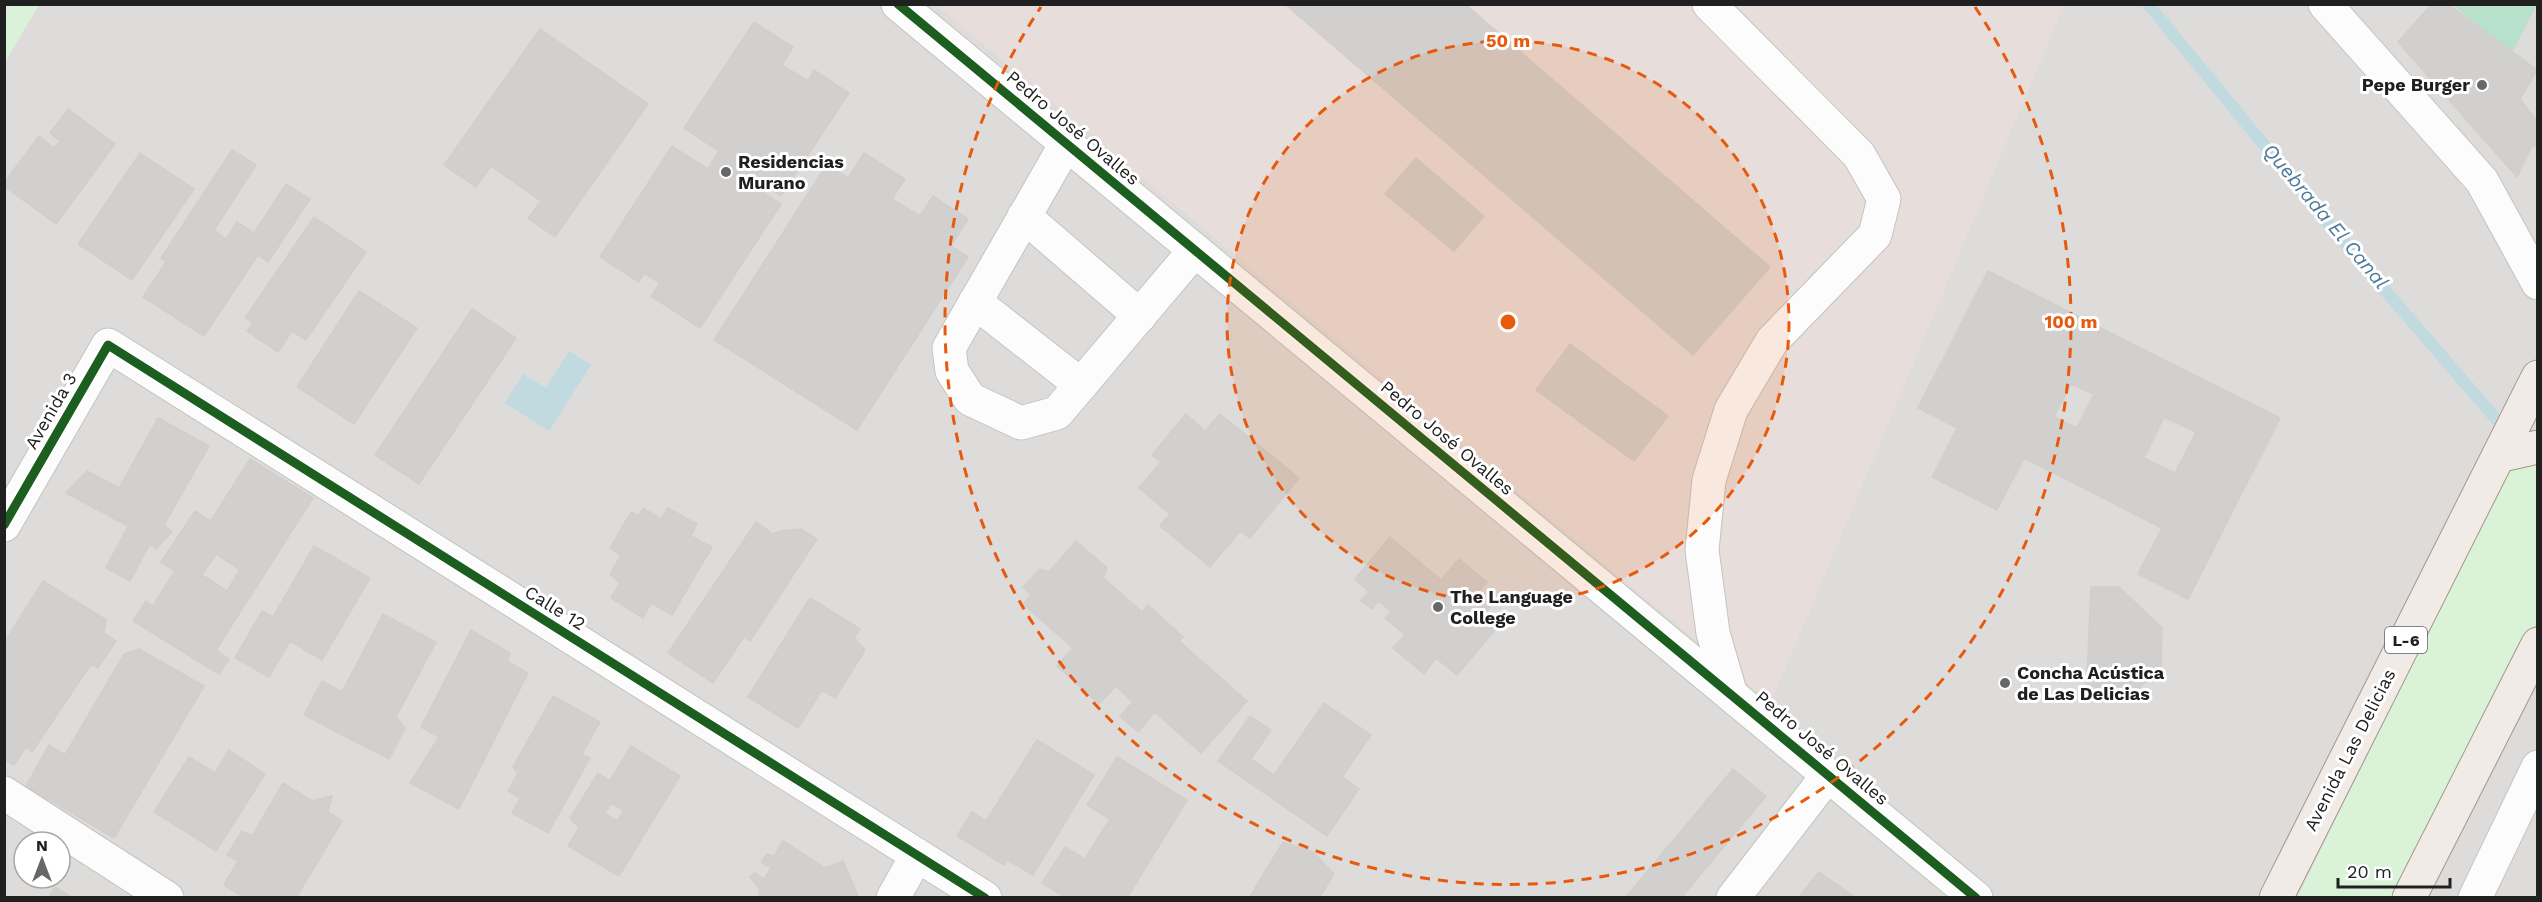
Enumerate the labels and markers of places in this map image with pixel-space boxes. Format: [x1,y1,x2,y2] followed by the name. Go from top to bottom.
[2362,74,2470,95] place label: Pepe Burger
[2475,78,2489,92] marker: Pepe Burger
[738,151,844,193] place label: Residencias Murano
[719,165,733,179] marker: Residencias Murano
[1498,312,1518,332] centre of rings
[1450,586,1573,628] place label: The Language College
[1431,600,1445,614] marker: The Language College
[2017,662,2165,704] place label: Concha Acústica de Las Delicias
[1998,676,2012,690] marker: Concha Acústica de Las Delicias

